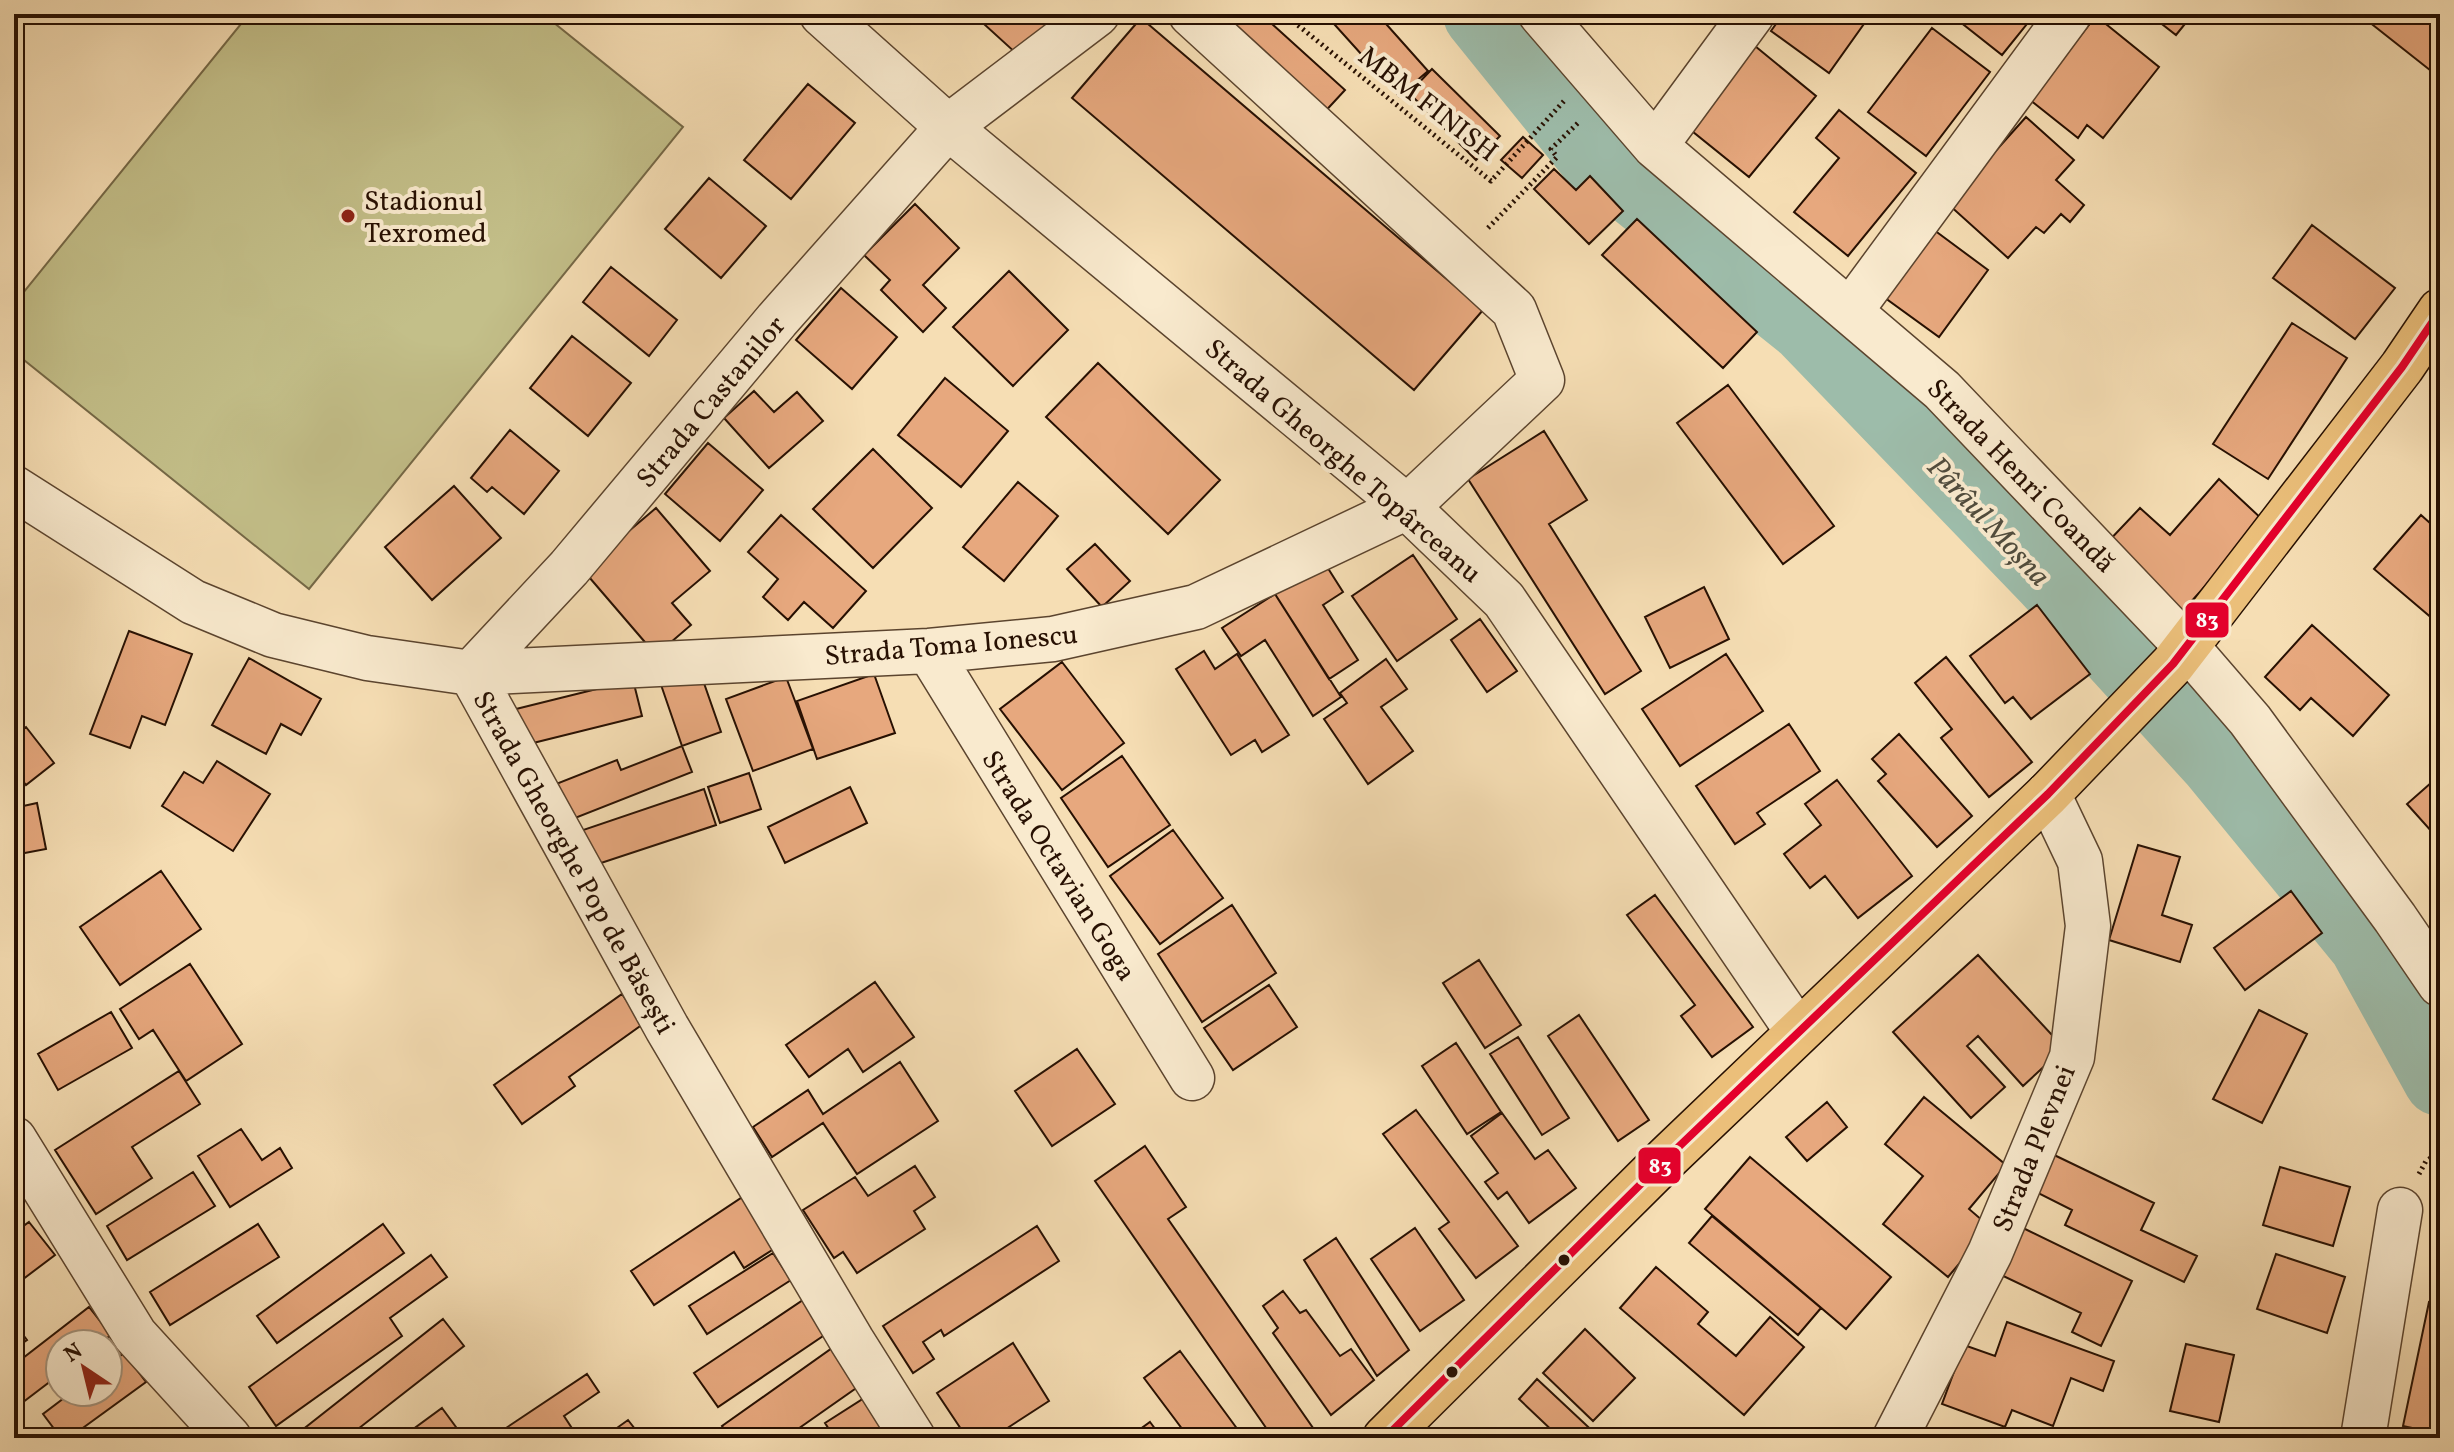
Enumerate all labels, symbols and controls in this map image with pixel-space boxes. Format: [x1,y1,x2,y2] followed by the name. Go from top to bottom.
[1349,38,1506,172] street label: MBM FINISH
[364,183,487,254] place label: Stadionul Texromed
[339,207,357,225] marker: Stadionul Texromed
[628,308,796,497] street label: Strada Castanilor
[1195,330,1489,593] street label: Strada Gheorghe Topârceanu
[1917,371,2123,583] street label: Strada Henri Coandă
[1916,448,2059,597] water label: Pârâul Moșna
[2184,601,2230,639] line badge: 83
[2195,606,2219,637] text: 83
[823,616,1080,677] street label: Strada Toma Ionescu
[462,685,684,1042] street label: Strada Gheorghe Pop de Băsești
[971,743,1145,989] street label: Strada Octavian Goga
[1984,1060,2087,1238] street label: Strada Plevnei
[1637,1146,1682,1185] line badge: 83
[1648,1152,1672,1183] text: 83
[1556,1252,1572,1268] unlabelled marker
[44,1328,124,1408] north arrow
[59,1336,89,1371] text: N
[1444,1364,1460,1380] unlabelled marker

